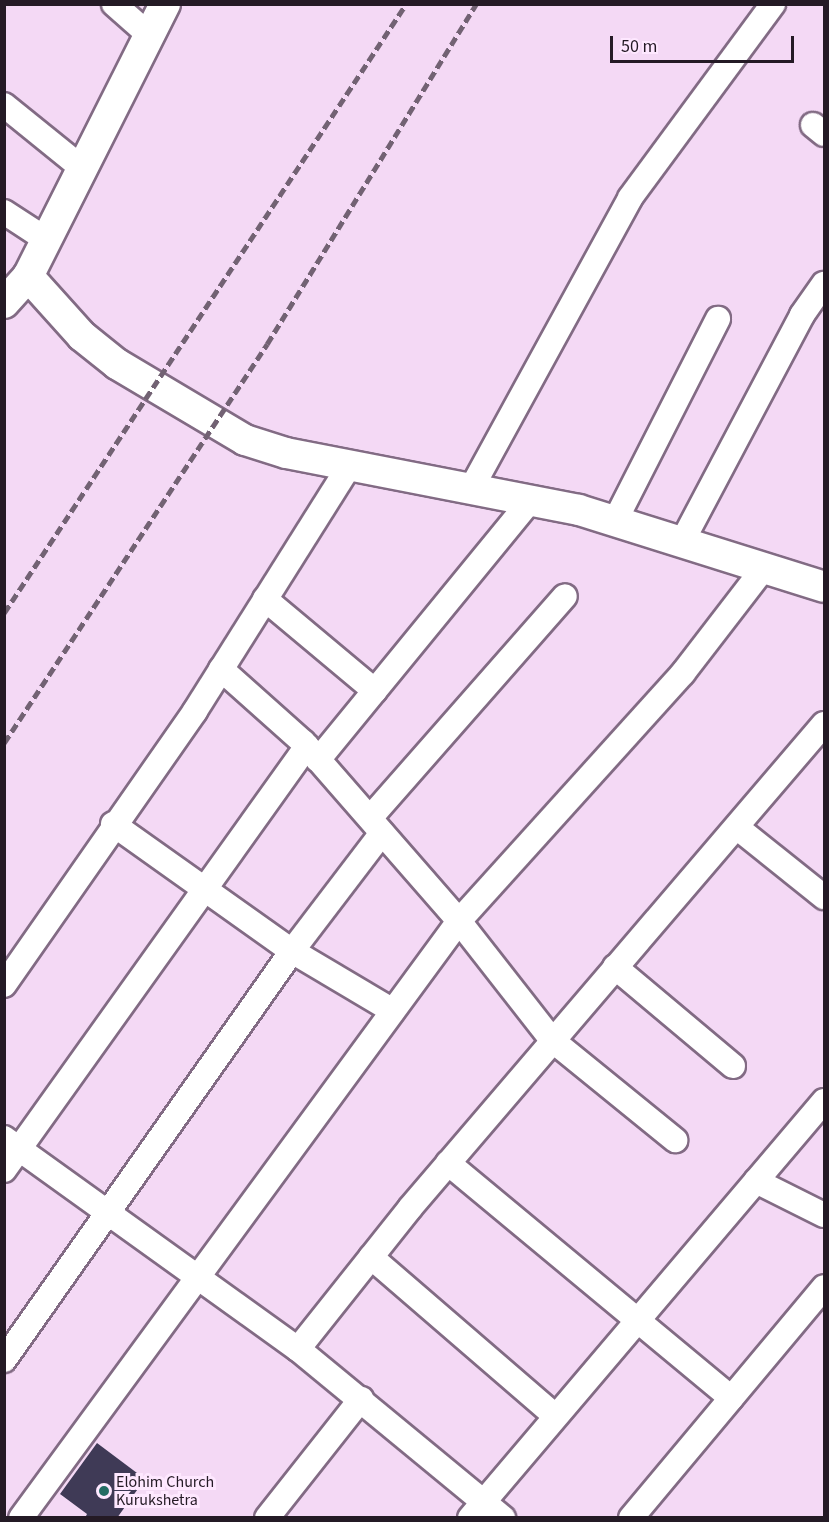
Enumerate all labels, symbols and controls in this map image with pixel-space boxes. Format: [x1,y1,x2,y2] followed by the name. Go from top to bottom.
[613,24,798,62] scale bar
[621,34,657,59] text: 50 m
[116,1472,214,1510] place label: Elohim Church Kurukshetra
[97,1484,111,1498] marker: Elohim Church Kurukshetra

